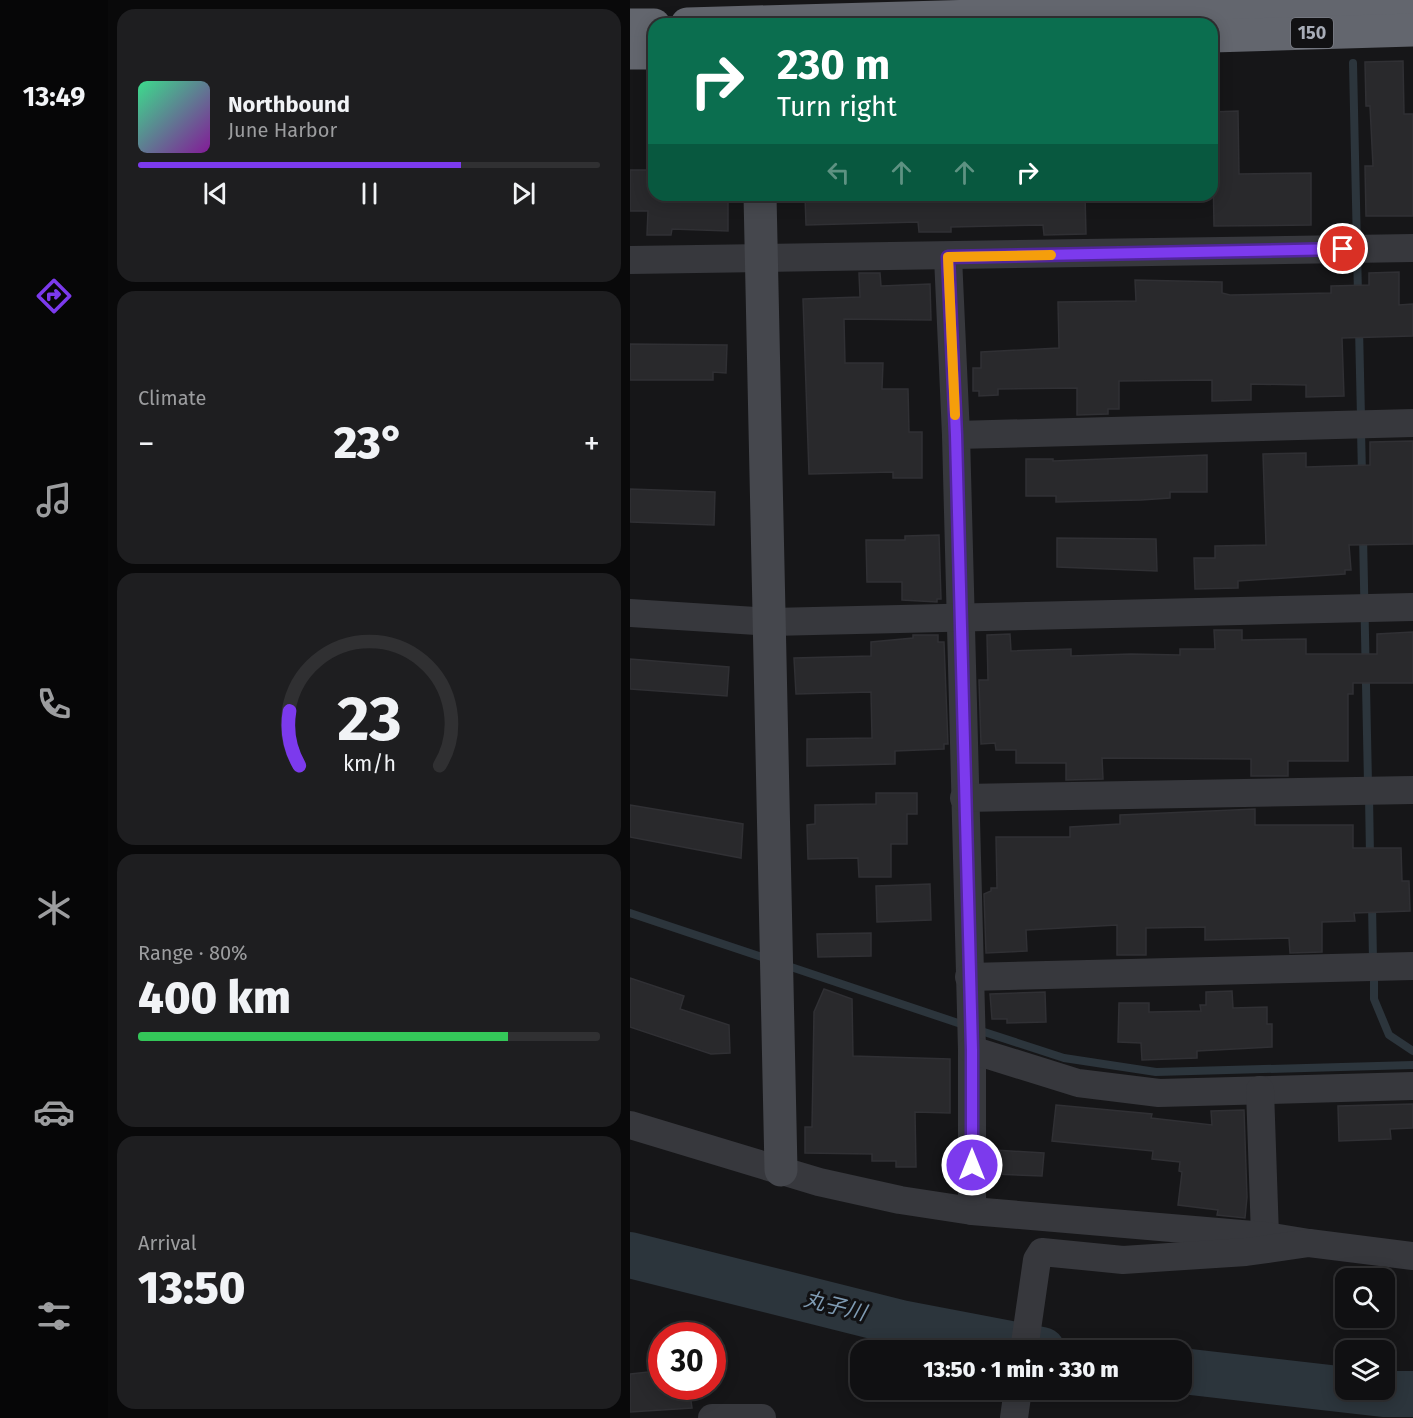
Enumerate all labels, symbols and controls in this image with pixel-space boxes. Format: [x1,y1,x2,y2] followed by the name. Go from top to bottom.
[1291,18,1333,48] road number: 150
[777,40,890,90] text: 230 m
[678,42,756,120] icon: right
[23,81,85,113] text: 13:49
[228,91,350,118] text: Northbound
[777,91,897,123] text: Turn right
[228,118,337,142] text: June Harbor
[822,156,855,189] icon: left
[885,156,918,189] icon: ahead
[948,156,981,189] icon: ahead
[1011,156,1044,189] icon: right
[199,177,232,210] icon: previous
[353,177,386,210] icon: pause
[507,177,540,210] icon: next
[1317,223,1368,274] pin
[1326,232,1359,265] icon: arrive
[33,275,75,317] icon: directions
[138,386,206,410] text: Climate
[334,416,404,470] text: 23°
[138,424,155,464] text: −
[584,424,600,464] text: +
[33,479,75,521] icon: music
[337,682,401,757] text: 23
[33,683,75,725] icon: phone
[342,751,396,777] text: km/h
[33,887,75,929] icon: climate
[138,941,248,965] text: Range · 80%
[138,971,291,1025] text: 400 km
[33,1091,75,1133] icon: car
[940,1133,1004,1197] position arrow
[138,1231,197,1255] text: Arrival
[138,1261,245,1315] text: 13:50
[1335,1268,1395,1400] map controls
[1335,1268,1395,1328] button: search
[801,1286,871,1327] water label: 丸子川
[33,1295,75,1337] icon: filters
[648,1322,726,1400] speed limit sign: 30
[1335,1340,1395,1400] button: layers
[923,1356,1119,1383] text: 13:50 · 1 min · 330 m

